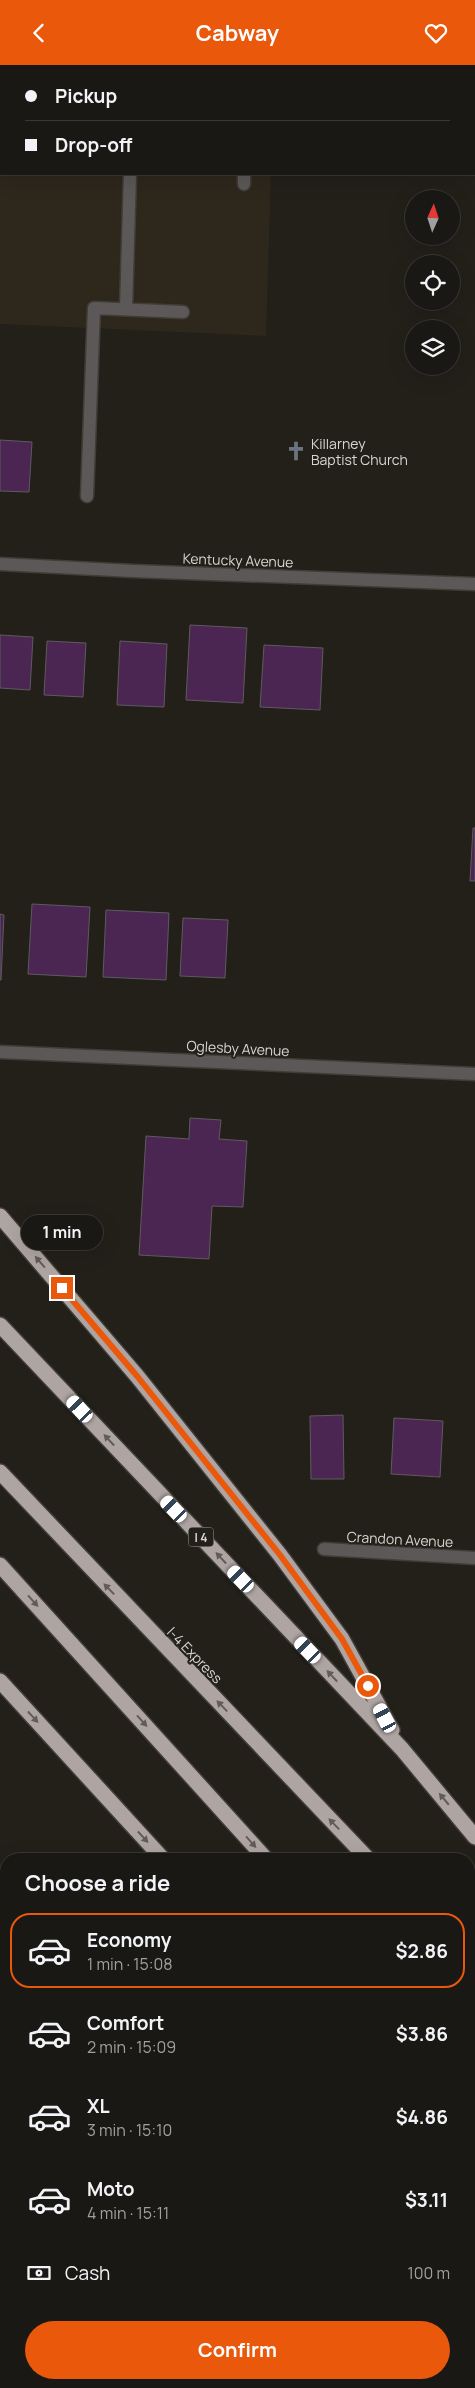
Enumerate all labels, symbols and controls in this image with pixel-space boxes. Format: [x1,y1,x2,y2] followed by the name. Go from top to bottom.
[196,18,279,48] text: Cabway
[25,19,53,47] icon: back
[422,19,450,47] icon: heart
[55,83,117,109] text: Pickup
[55,132,132,158] text: Drop-off
[405,190,460,245] north arrow
[405,190,460,375] map controls
[405,255,460,310] button: locate
[405,320,460,375] button: layers
[311,434,408,469] place label: Killarney Baptist Church
[285,440,307,462] church icon: Killarney Baptist Church
[182,549,294,571] street label: Kentucky Avenue
[186,1036,290,1060] street label: Oglesby Avenue
[21,1215,103,1251] callout: 1 min
[42,1221,82,1243] text: 1 min
[34,1256,45,1269] one-way arrow
[51,1277,73,1299] route end
[64,1393,95,1425] car
[103,1434,115,1446] one-way arrow
[158,1493,189,1525] car
[188,1527,214,1546] road number: I 4
[346,1527,454,1551] street label: Crandon Avenue
[215,1552,227,1564] one-way arrow
[225,1563,256,1595] car
[104,1583,116,1595] one-way arrow
[27,1595,39,1607] one-way arrow
[163,1623,227,1687] street label: I-4 Express
[292,1634,323,1666] car
[326,1670,338,1682] one-way arrow
[357,1675,379,1697] route start
[216,1700,228,1712] one-way arrow
[371,1701,398,1735] car
[27,1711,39,1723] one-way arrow
[136,1715,148,1727] one-way arrow
[438,1793,449,1806] one-way arrow
[328,1818,340,1830] one-way arrow
[137,1830,149,1842] one-way arrow
[245,1835,257,1847] one-way arrow
[25,1868,170,1898] text: Choose a ride
[87,1927,171,1953] text: Economy
[27,1928,72,1973] icon: car
[396,1938,448,1964] text: $2.86
[87,1953,173,1975] text: 1 min · 15:08
[87,2010,164,2036] text: Comfort
[27,2011,72,2056] icon: car
[396,2021,448,2047] text: $3.86
[87,2036,176,2058] text: 2 min · 15:09
[87,2093,110,2119] text: XL
[27,2094,72,2139] icon: car
[396,2104,448,2130] text: $4.86
[87,2119,172,2141] text: 3 min · 15:10
[87,2176,134,2202] text: Moto
[27,2177,72,2222] icon: car
[405,2187,448,2213] text: $3.11
[87,2202,169,2224] text: 4 min · 15:11
[25,2259,53,2287] icon: cash
[65,2260,110,2286] text: Cash
[407,2262,450,2284] text: 100 m
[25,2321,450,2379] button: Confirm

